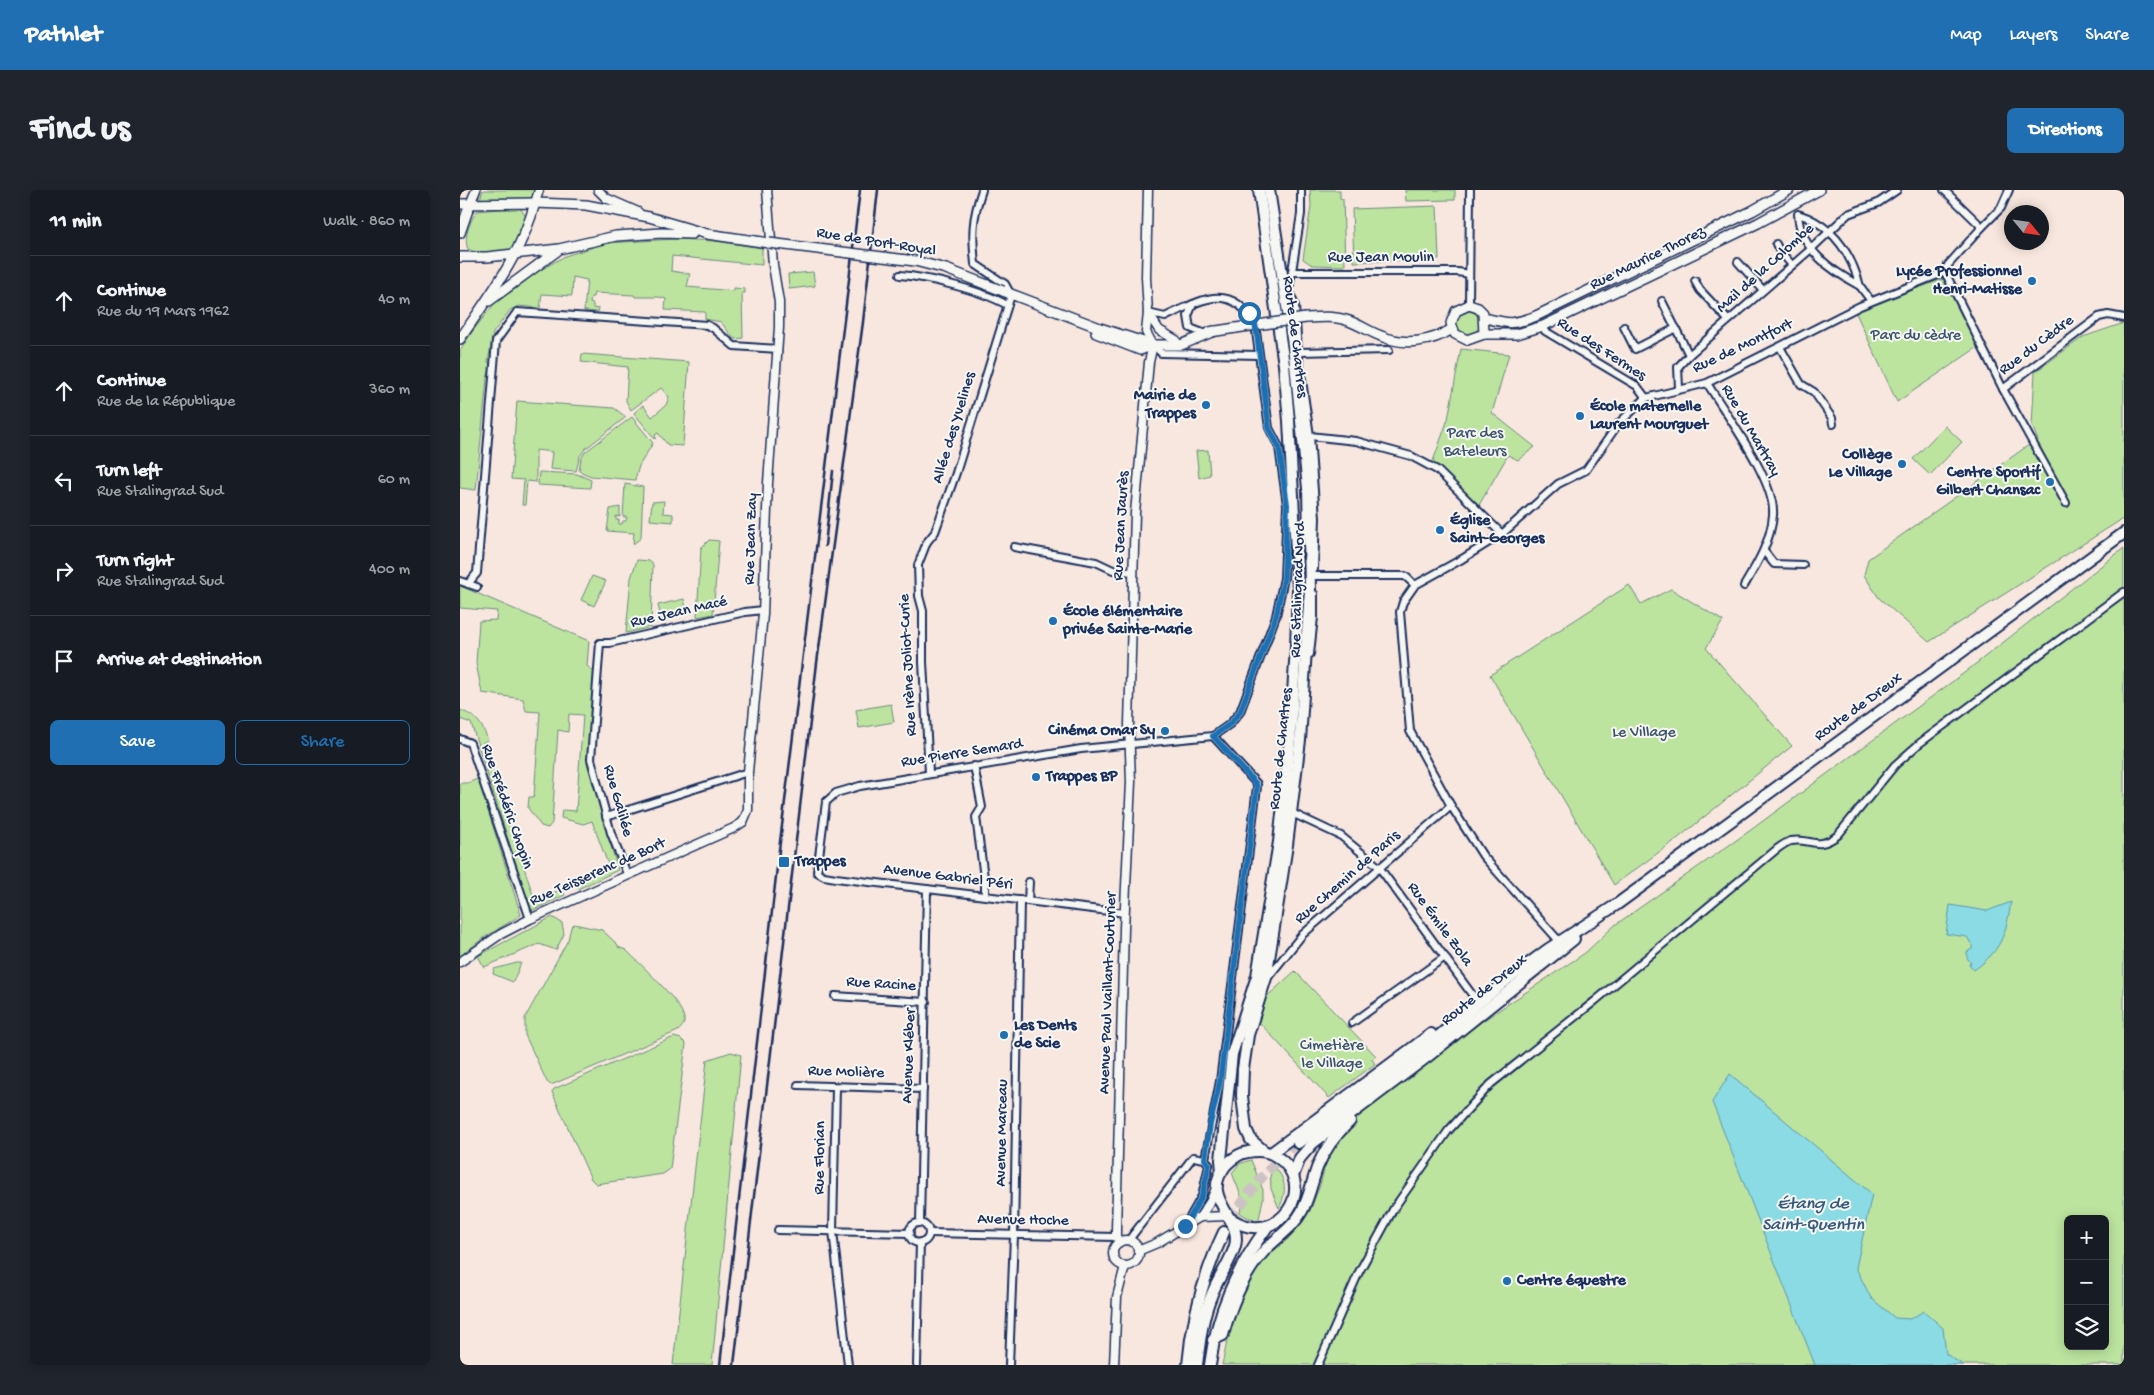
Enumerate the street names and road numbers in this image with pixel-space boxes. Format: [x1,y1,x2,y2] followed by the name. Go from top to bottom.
[1713,220,1819,318] street label: Mail de la Colombe
[1587,222,1710,295] street label: Rue Maurice Thorez
[815,224,937,262] street label: Rue de Port-Royal
[1328,249,1435,268] street label: Rue Jean Moulin
[1277,275,1311,400] street label: Route de Chartres
[1996,311,2079,380] street label: Rue du Cèdre
[1553,314,1650,387] street label: Rue des Fermes
[1690,315,1797,378] street label: Rue de Montfort
[929,369,981,486] street label: Allée des Yvelines
[1716,382,1784,481] street label: Rue du Martray
[1110,470,1134,581] street label: Rue Jean Jaurès
[741,493,763,585] street label: Rue Jean Zay
[1287,520,1311,658] street label: Rue Stalingrad Nord
[629,592,730,633] street label: Rue Jean Macé
[896,593,922,737] street label: Rue Irène Joliot-Curie
[1811,669,1907,746] street label: Route de Dreux
[1266,686,1298,811] street label: Route de Chartres
[900,735,1026,773] street label: Rue Pierre Semard
[476,742,536,872] street label: Rue Frédéric Chopin
[598,763,637,840] street label: Rue Galilée
[1291,826,1406,929] street label: Rue Chemin de Paris
[527,834,670,912] street label: Rue Teisserenc de Bort
[882,861,1014,895] street label: Avenue Gabriel Péri
[1402,879,1477,972] street label: Rue Émile Zola
[1096,890,1122,1094] street label: Avenue Paul Vaillant-Couturier
[1438,951,1532,1031] street label: Route de Dreux
[845,973,917,997] street label: Rue Racine
[899,1007,921,1104] street label: Avenue Kléber
[807,1062,885,1084] street label: Rue Molière
[993,1079,1013,1187] street label: Avenue Marceau
[811,1121,831,1195] street label: Rue Florian
[977,1211,1070,1231] street label: Avenue Hoche

